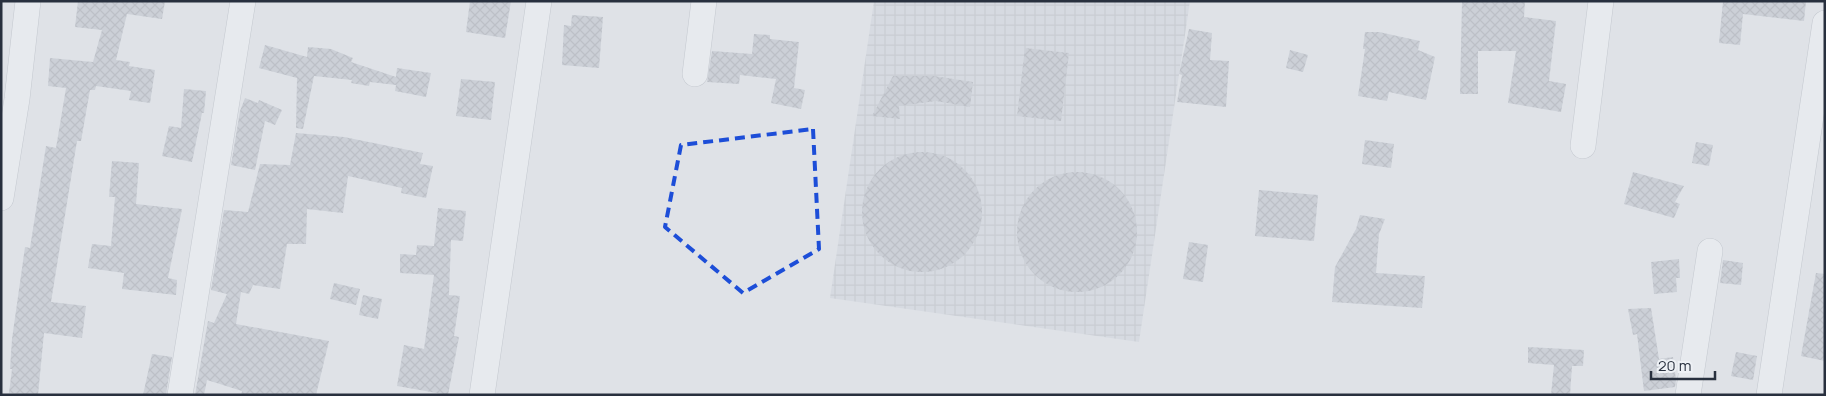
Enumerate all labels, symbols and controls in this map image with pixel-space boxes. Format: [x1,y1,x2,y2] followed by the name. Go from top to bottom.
[1651,348,1715,380] scale bar
[1658,355,1691,376] text: 20 m

